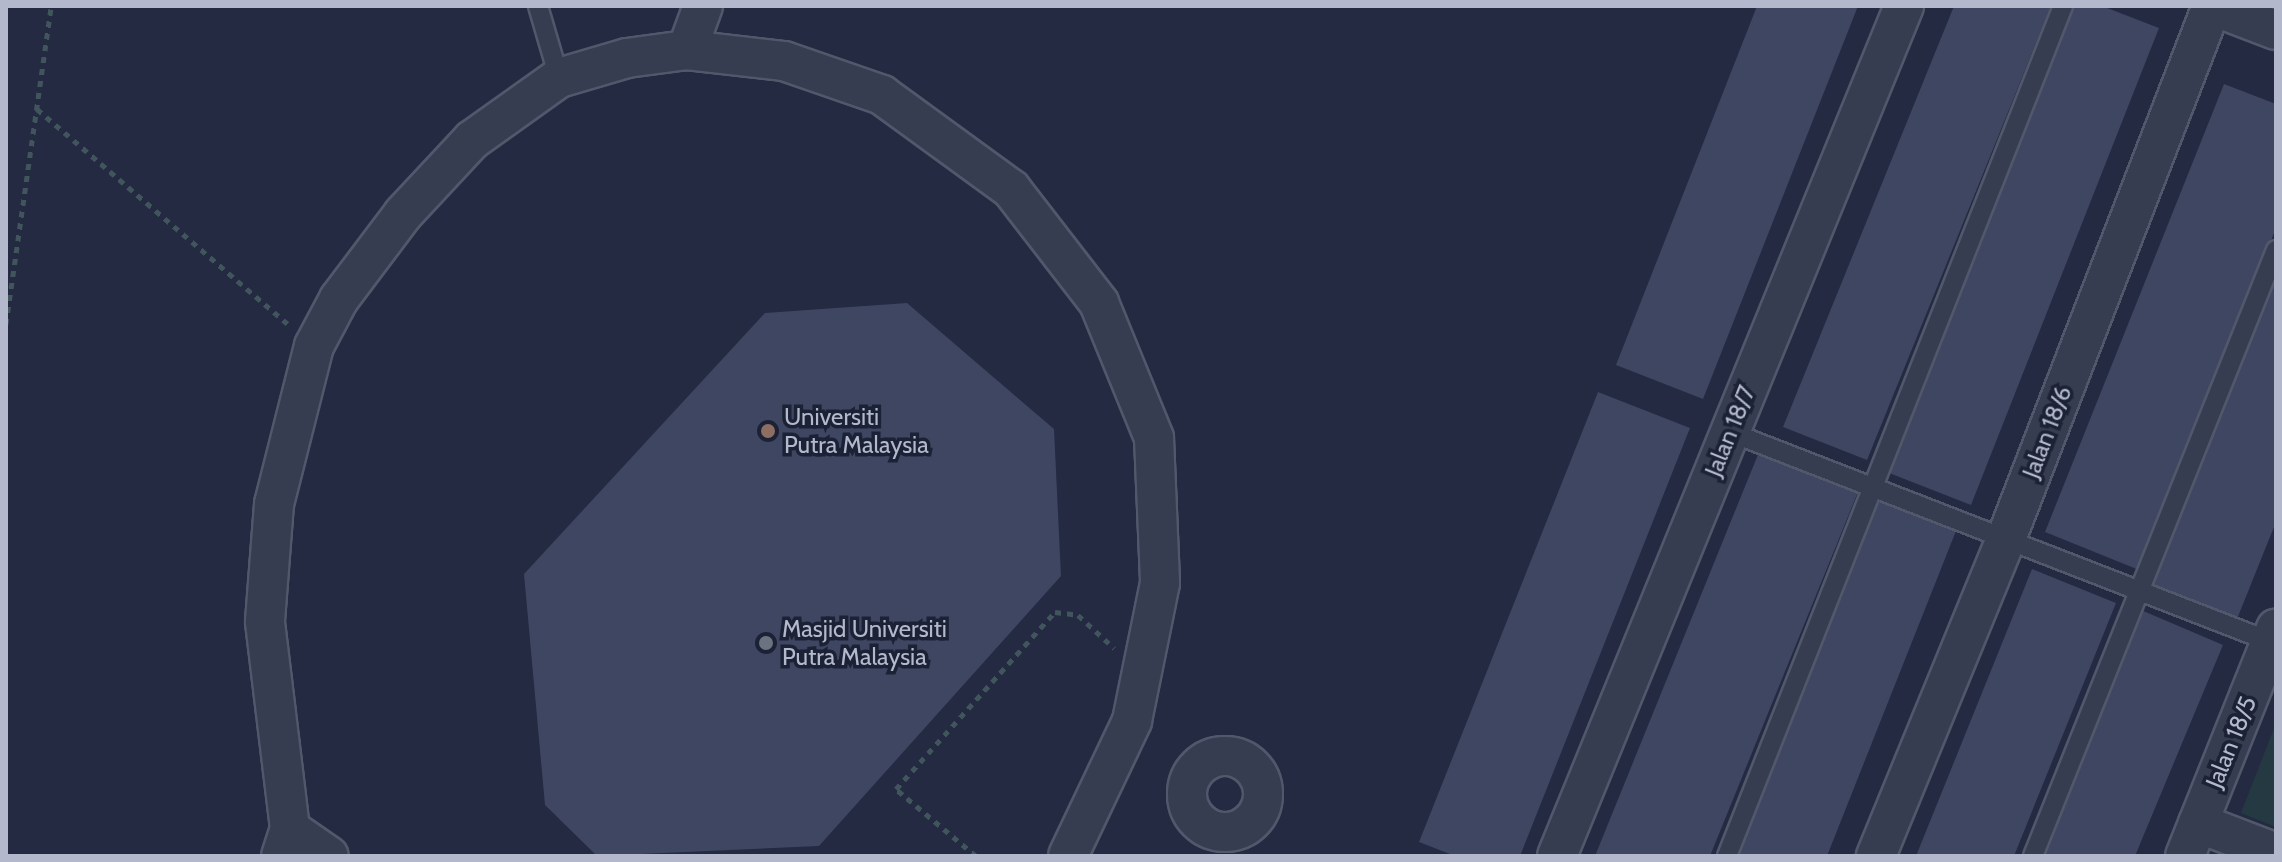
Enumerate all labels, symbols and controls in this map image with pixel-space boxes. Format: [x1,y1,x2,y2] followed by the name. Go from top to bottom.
[1699,381,1761,481] street label: Jalan 18/7
[2016,382,2078,482] street label: Jalan 18/6
[784,403,929,459] place label: Universiti Putra Malaysia
[759,422,777,440] marker: Universiti Putra Malaysia
[782,615,947,671] place label: Masjid Universiti Putra Malaysia
[757,634,775,652] marker: Masjid Universiti Putra Malaysia
[2200,692,2262,792] street label: Jalan 18/5

